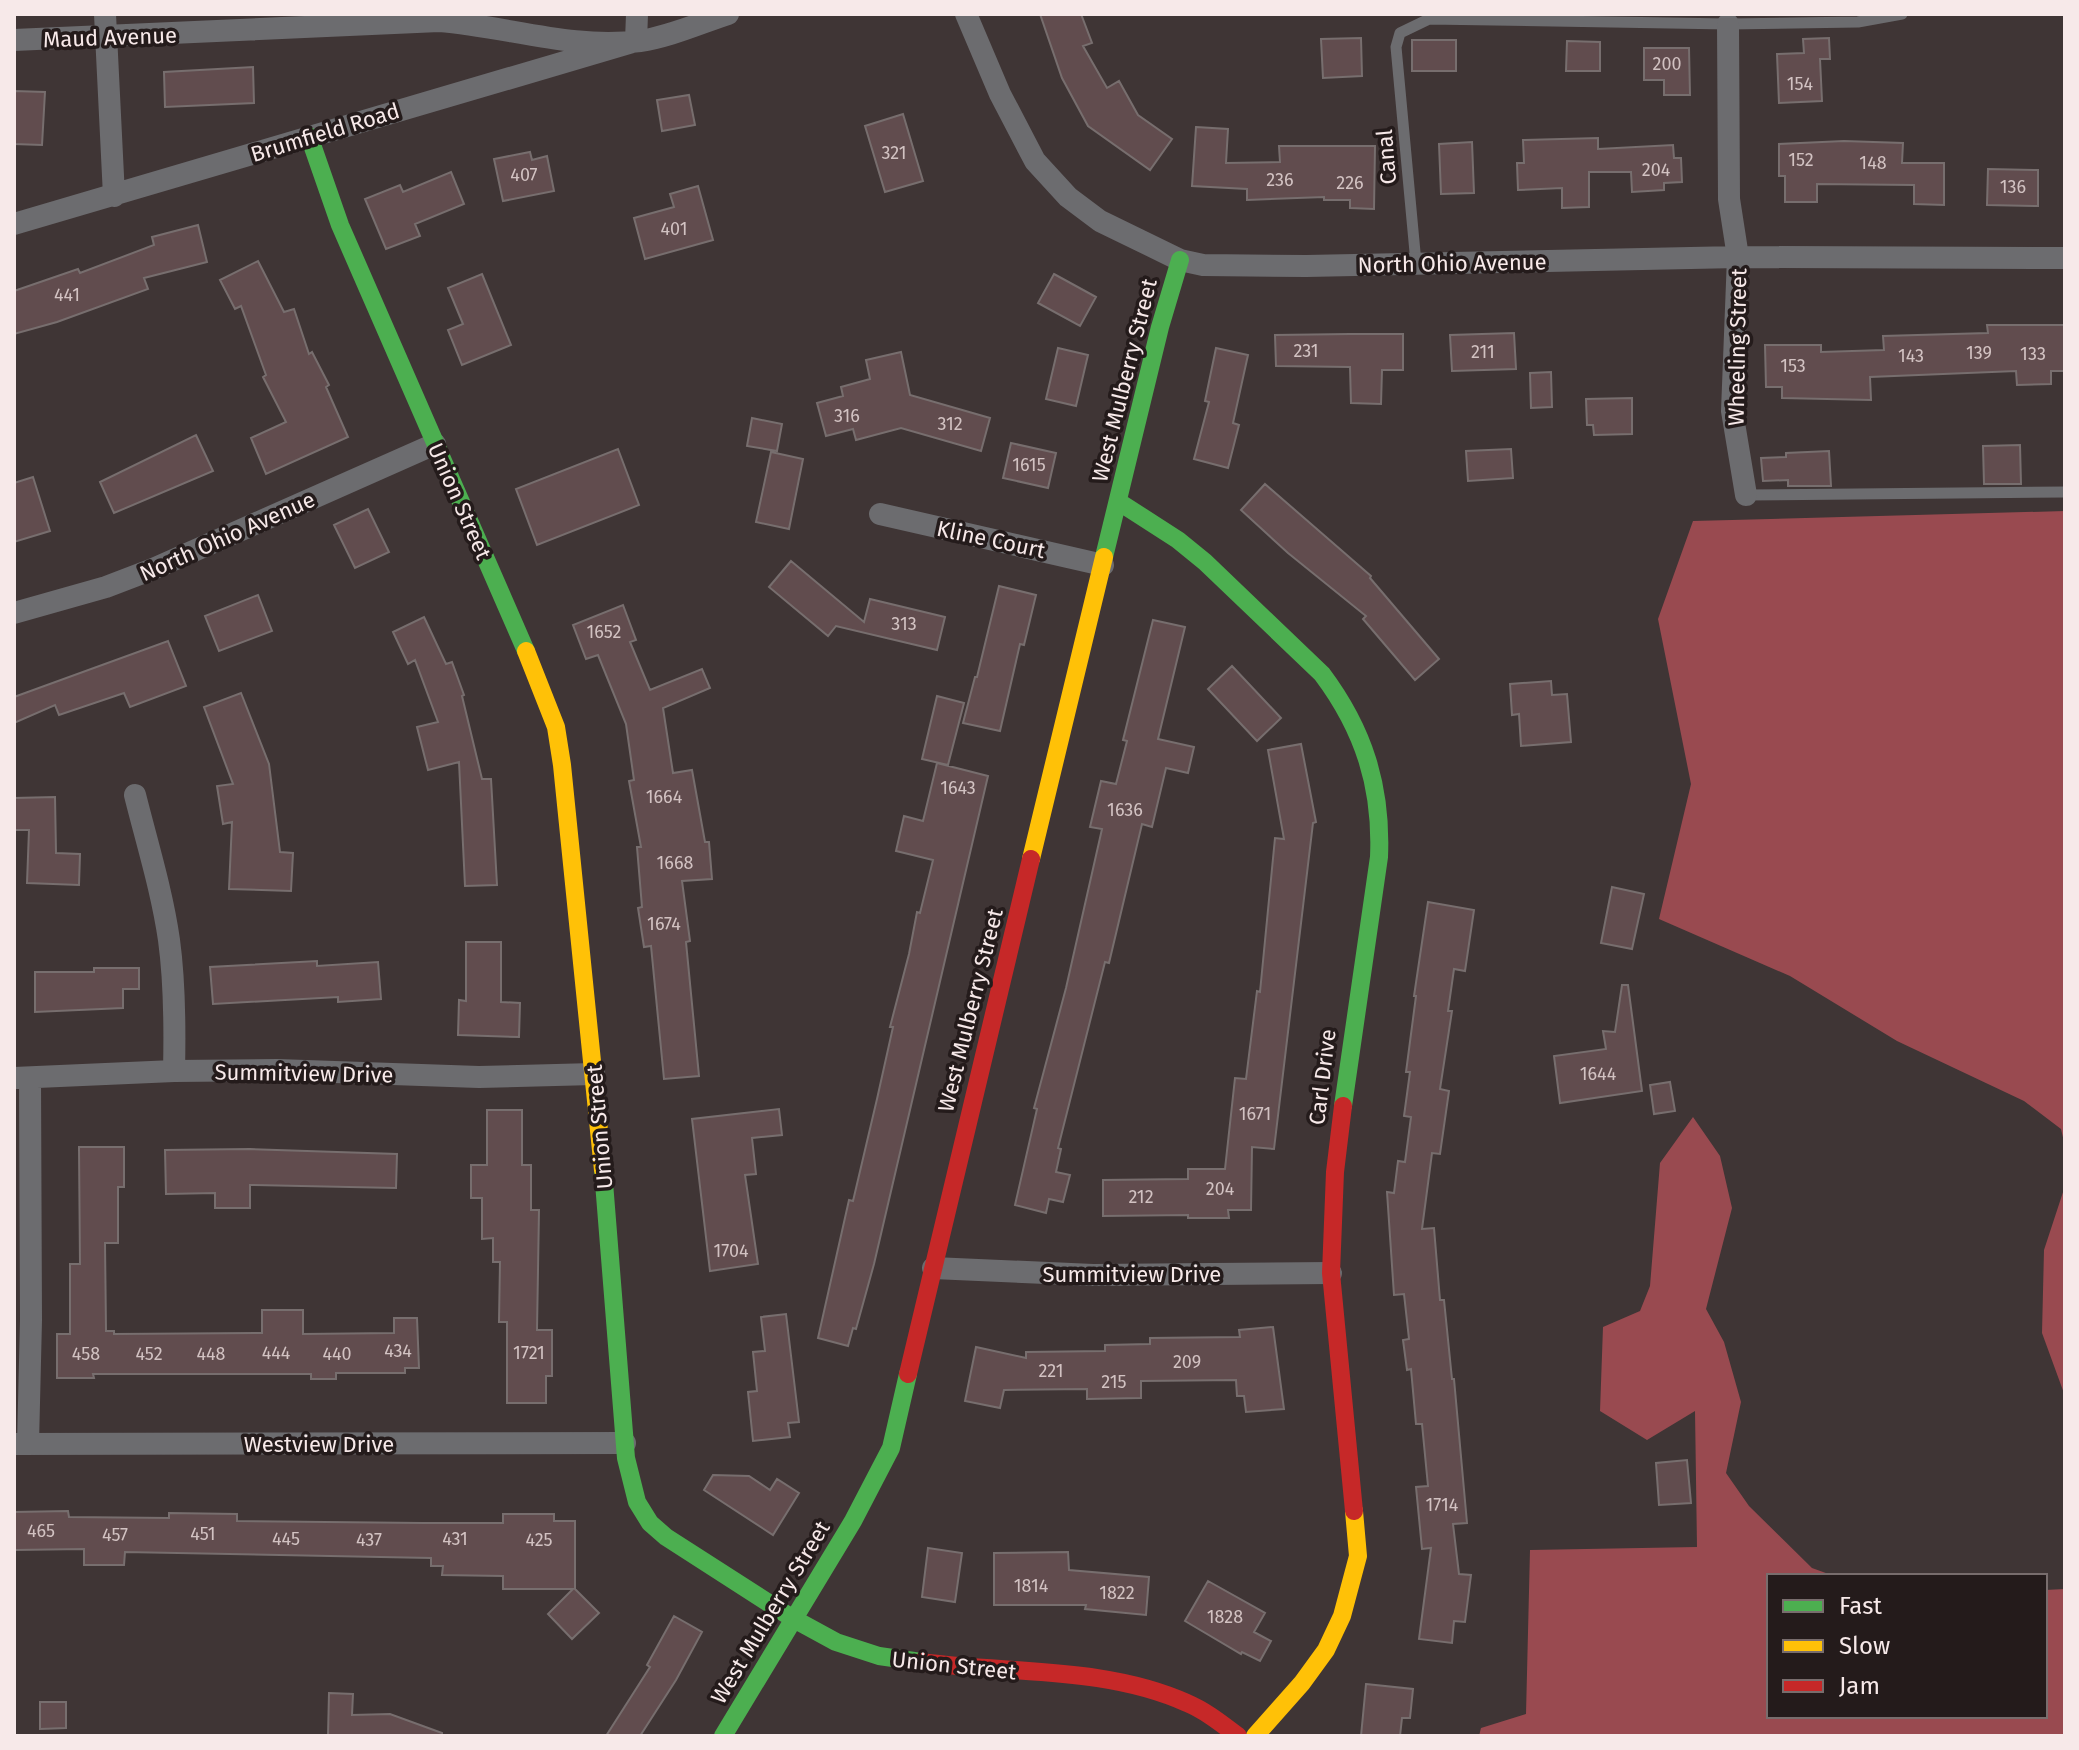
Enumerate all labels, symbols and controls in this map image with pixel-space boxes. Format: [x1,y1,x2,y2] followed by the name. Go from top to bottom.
[43,22,177,53] street label: Maud Avenue
[1653,53,1682,75] house number: 200
[1787,73,1814,95] house number: 154
[247,97,403,168] street label: Brumfield Road
[1371,128,1402,186] street label: Canal
[881,142,907,164] house number: 321
[1788,149,1814,171] house number: 152
[1859,152,1887,174] house number: 148
[1642,159,1671,181] house number: 204
[510,164,538,186] house number: 407
[1266,169,1294,191] house number: 236
[1336,172,1364,194] house number: 226
[2000,176,2026,198] house number: 136
[661,218,687,240] house number: 401
[1357,248,1547,279] street label: North Ohio Avenue
[1723,268,1752,426] street label: Wheeling Street
[1086,276,1163,485] street label: West Mulberry Street
[54,284,80,306] house number: 441
[1293,340,1319,362] house number: 231
[1471,341,1495,363] house number: 211
[1966,342,1992,364] house number: 139
[2020,343,2046,365] house number: 133
[1898,345,1924,367] house number: 143
[1780,355,1806,377] house number: 153
[834,405,860,427] house number: 316
[937,413,963,435] house number: 312
[422,439,497,564] street label: Union Street
[1012,454,1046,476] house number: 1615
[135,486,319,587] street label: North Ohio Avenue
[934,515,1048,564] street label: Kline Court
[891,613,917,635] house number: 313
[586,621,622,643] house number: 1652
[940,777,976,799] house number: 1643
[646,786,683,808] house number: 1664
[1107,799,1143,821] house number: 1636
[657,852,694,874] house number: 1668
[932,906,1009,1115] street label: West Mulberry Street
[647,913,681,935] house number: 1674
[1303,1028,1342,1127] street label: Carl Drive
[214,1058,394,1089] street label: Summitview Drive
[1580,1063,1617,1085] house number: 1644
[581,1064,618,1190] street label: Union Street
[1239,1103,1271,1125] house number: 1671
[1206,1178,1235,1200] house number: 204
[1128,1186,1154,1208] house number: 212
[713,1240,749,1262] house number: 1704
[1043,1261,1221,1288] street label: Summitview Drive
[384,1340,412,1362] house number: 434
[262,1342,291,1364] house number: 444
[513,1342,545,1364] house number: 1721
[72,1343,100,1365] house number: 458
[135,1343,163,1365] house number: 452
[196,1343,226,1365] house number: 448
[322,1343,352,1365] house number: 440
[1173,1351,1201,1373] house number: 209
[1038,1360,1064,1382] house number: 221
[1101,1371,1127,1393] house number: 215
[244,1431,394,1458] street label: Westview Drive
[1426,1494,1459,1516] house number: 1714
[705,1516,836,1709] street label: West Mulberry Street
[27,1520,55,1542] house number: 465
[190,1523,216,1545] house number: 451
[102,1524,128,1546] house number: 457
[272,1528,300,1550] house number: 445
[442,1528,468,1550] house number: 431
[356,1529,382,1551] house number: 437
[525,1529,553,1551] house number: 425
[1767,1574,2047,1718] legend
[1014,1575,1049,1597] house number: 1814
[1099,1582,1135,1604] house number: 1822
[1839,1592,1882,1620] text: Fast
[1207,1606,1243,1628] house number: 1828
[1839,1632,1890,1660] text: Slow
[890,1646,1018,1685] street label: Union Street
[1839,1672,1880,1700] text: Jam

